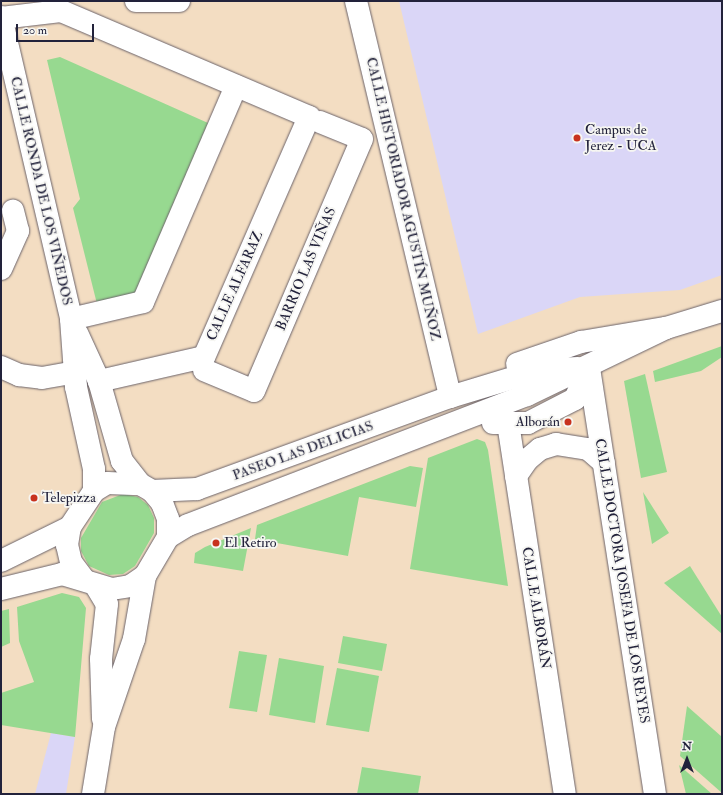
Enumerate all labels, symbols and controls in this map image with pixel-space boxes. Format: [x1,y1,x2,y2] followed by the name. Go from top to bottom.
[18,16,96,42] scale bar
[23,23,47,38] text: 20 m
[362,56,444,342] street label: CALLE HISTORIADOR AGUSTÍN MUÑOZ
[6,75,76,307] street label: CALLE RONDA DE LOS VIÑEDOS
[585,122,657,154] place label: Campus de Jerez - UCA
[572,133,582,143] marker: Campus de Jerez - UCA
[272,205,340,333] street label: BARRIO LAS VIÑAS
[203,229,267,343] street label: CALLE ALFARAZ
[516,414,560,430] place label: Alborán
[563,417,573,427] marker: Alborán
[230,418,376,484] street label: PASEO LAS DELICIAS
[591,437,653,725] street label: CALLE DOCTORA JOSEFA DE LOS REYES
[42,490,96,506] place label: Telepizza
[29,493,39,503] marker: Telepizza
[224,535,277,551] place label: El Retiro
[211,538,221,548] marker: El Retiro
[518,546,554,670] street label: CALLE ALBORÁN
[667,739,707,779] north arrow
[682,740,692,753] text: N

